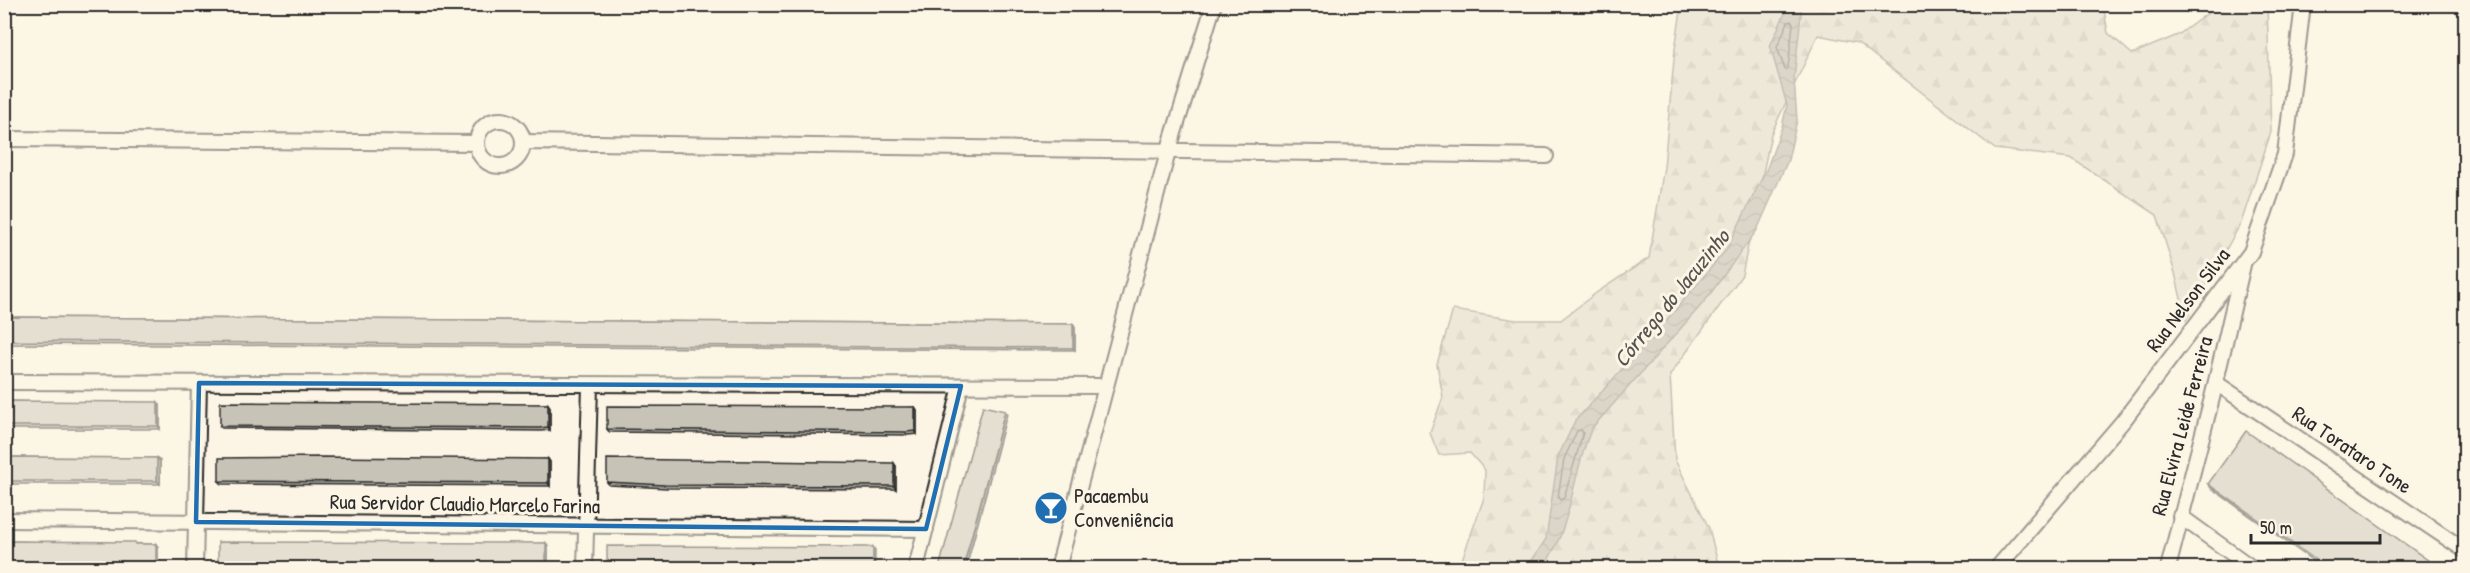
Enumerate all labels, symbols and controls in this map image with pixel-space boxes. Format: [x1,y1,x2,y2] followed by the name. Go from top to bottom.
[1606,221,1737,373] water label: Córrego do Jacuzinho
[2139,242,2236,358] street label: Rua Nelson Silva
[2144,333,2219,519] street label: Rua Elvira Leide Ferreira
[2287,399,2418,500] street label: Rua Torataro Tone
[1074,481,1173,534] place label: Pacaembu Conveniência
[330,487,600,520] street label: Rua Servidor Claudio Marcelo Farina
[1033,490,1069,526] bar icon: Pacaembu Conveniência
[2251,507,2380,545] scale bar
[2260,515,2292,540] text: 50 m

